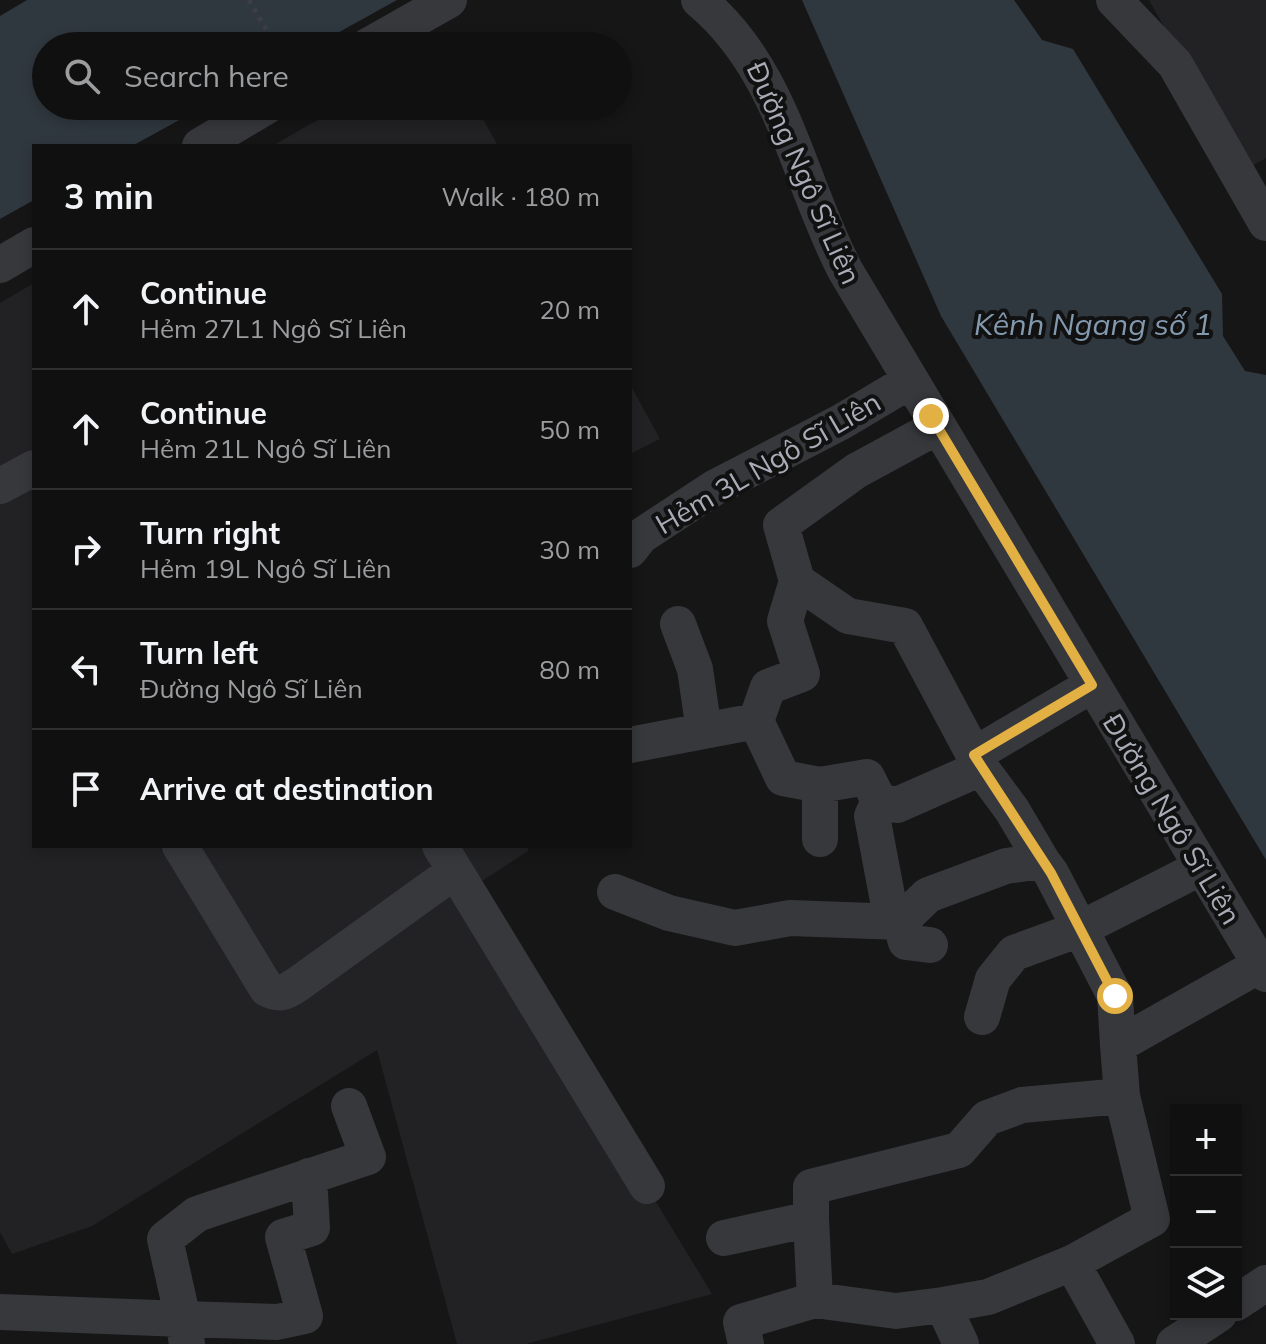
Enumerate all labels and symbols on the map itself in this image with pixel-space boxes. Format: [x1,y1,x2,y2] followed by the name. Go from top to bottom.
[740,56,869,289] street label: Đường Ngô Sĩ Liên
[974,305,1212,343] water label: Kênh Ngang số 1
[649,384,886,541] street label: Hẻm 3L Ngô Sĩ Liên
[913,398,949,434] route end
[1096,707,1249,931] street label: Đường Ngô Sĩ Liên
[1097,978,1133,1014] route start

